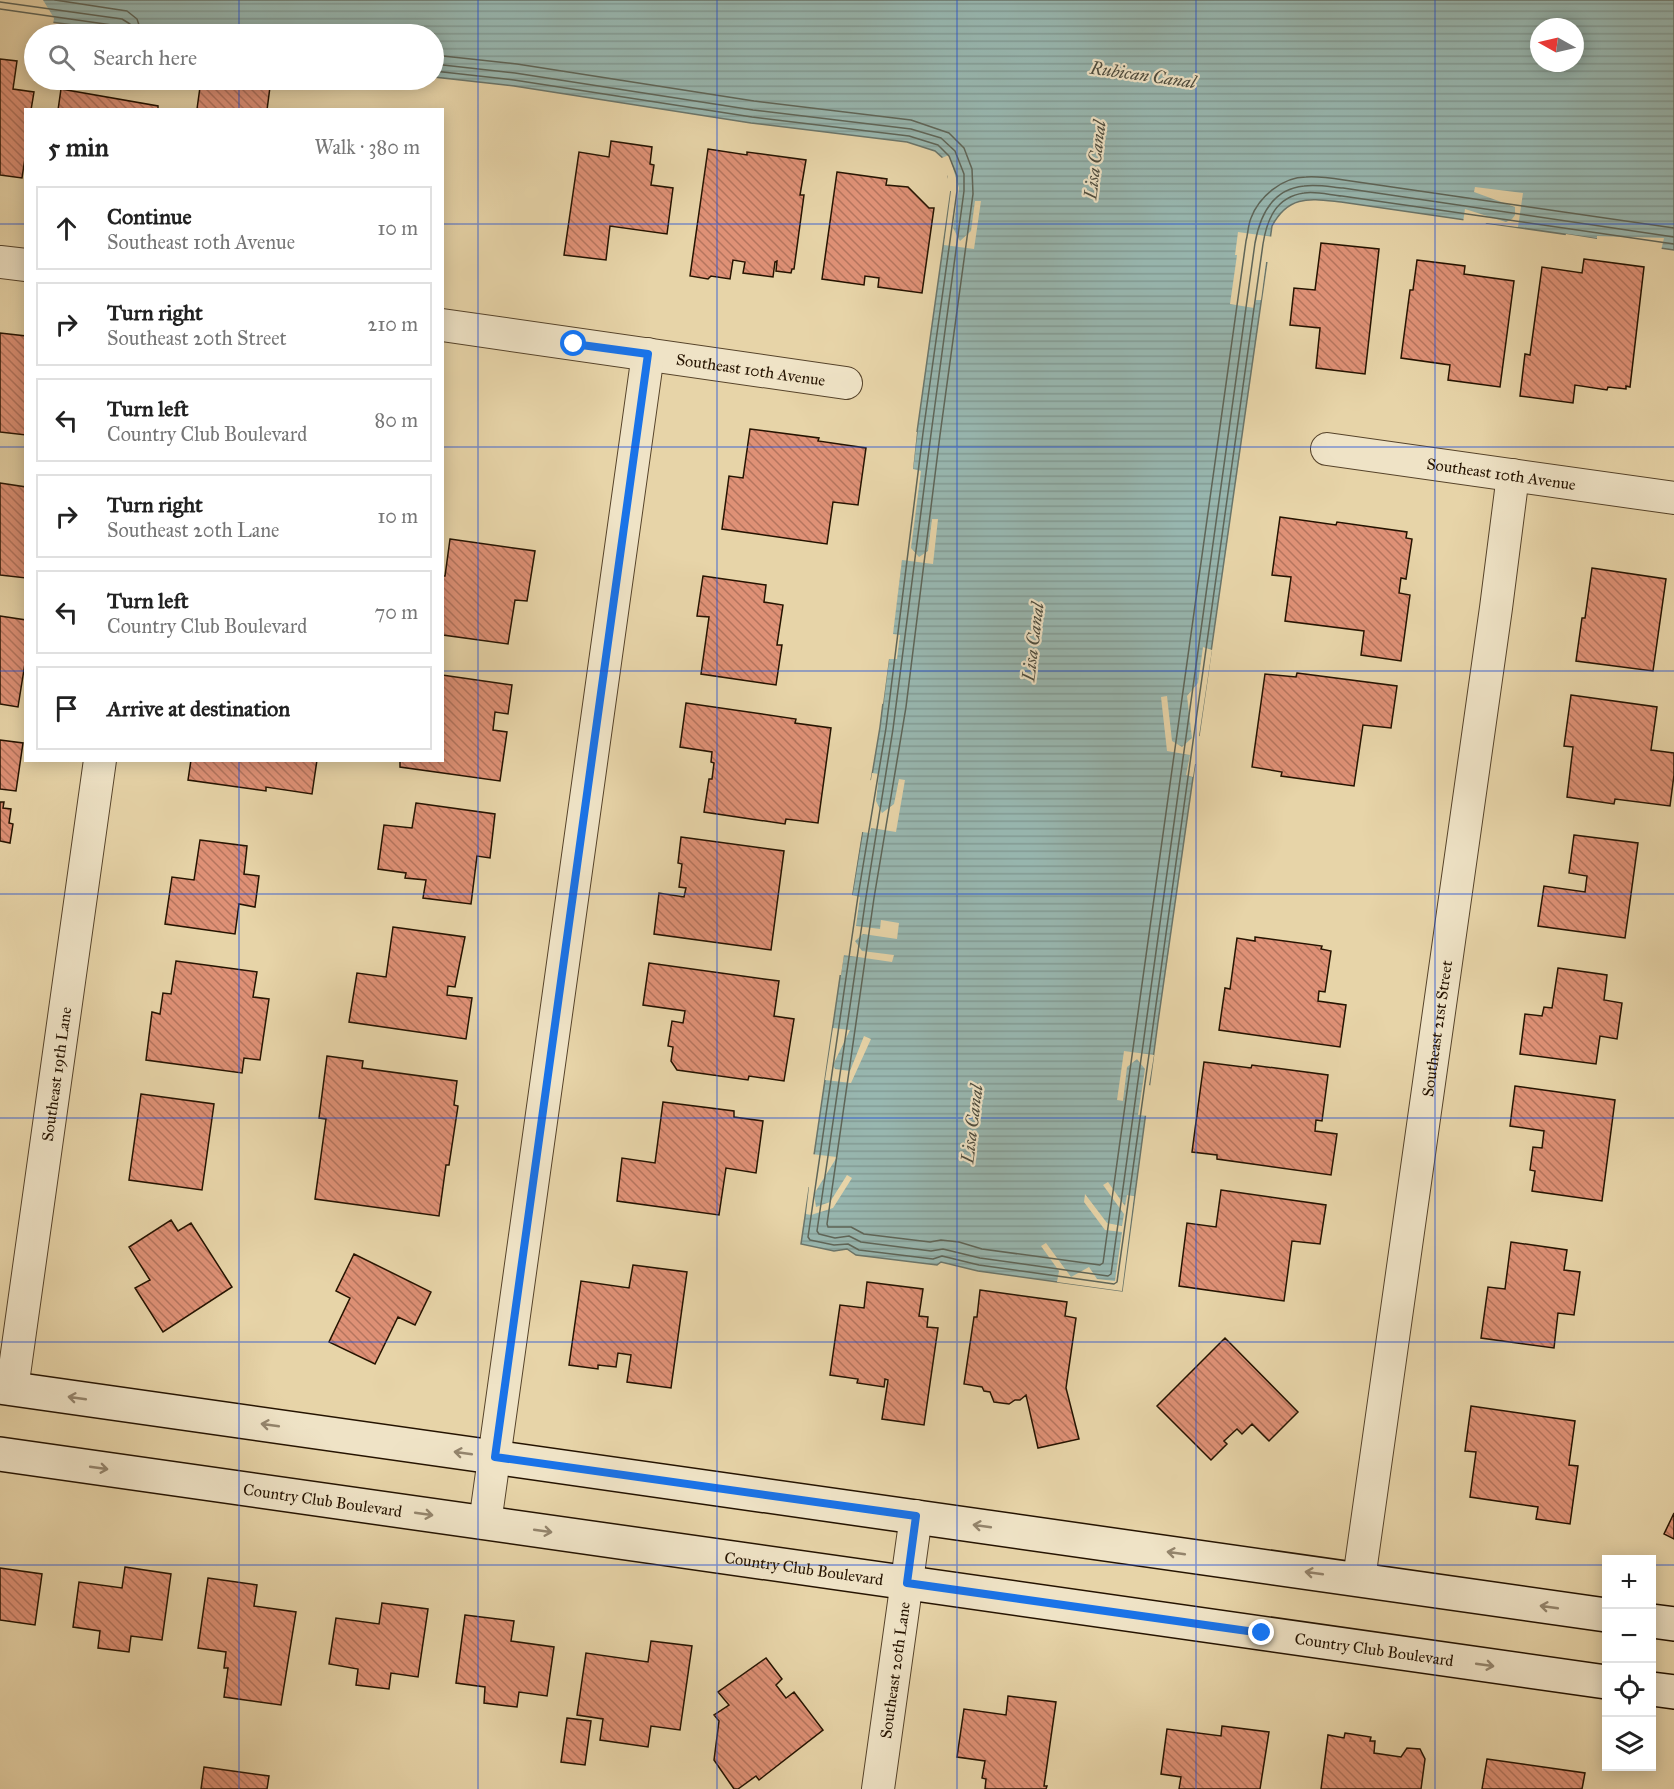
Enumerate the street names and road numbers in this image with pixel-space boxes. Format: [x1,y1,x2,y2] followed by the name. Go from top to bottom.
[675,350,827,390] street label: Southeast 10th Avenue
[1425,454,1577,494] street label: Southeast 10th Avenue
[1418,959,1456,1098] street label: Southeast 21st Street
[38,1005,75,1143] street label: Southeast 19th Lane
[242,1480,403,1521] street label: Country Club Boulevard
[723,1548,885,1589] street label: Country Club Boulevard
[876,1600,914,1740] street label: Southeast 20th Lane
[1293,1629,1455,1670] street label: Country Club Boulevard

